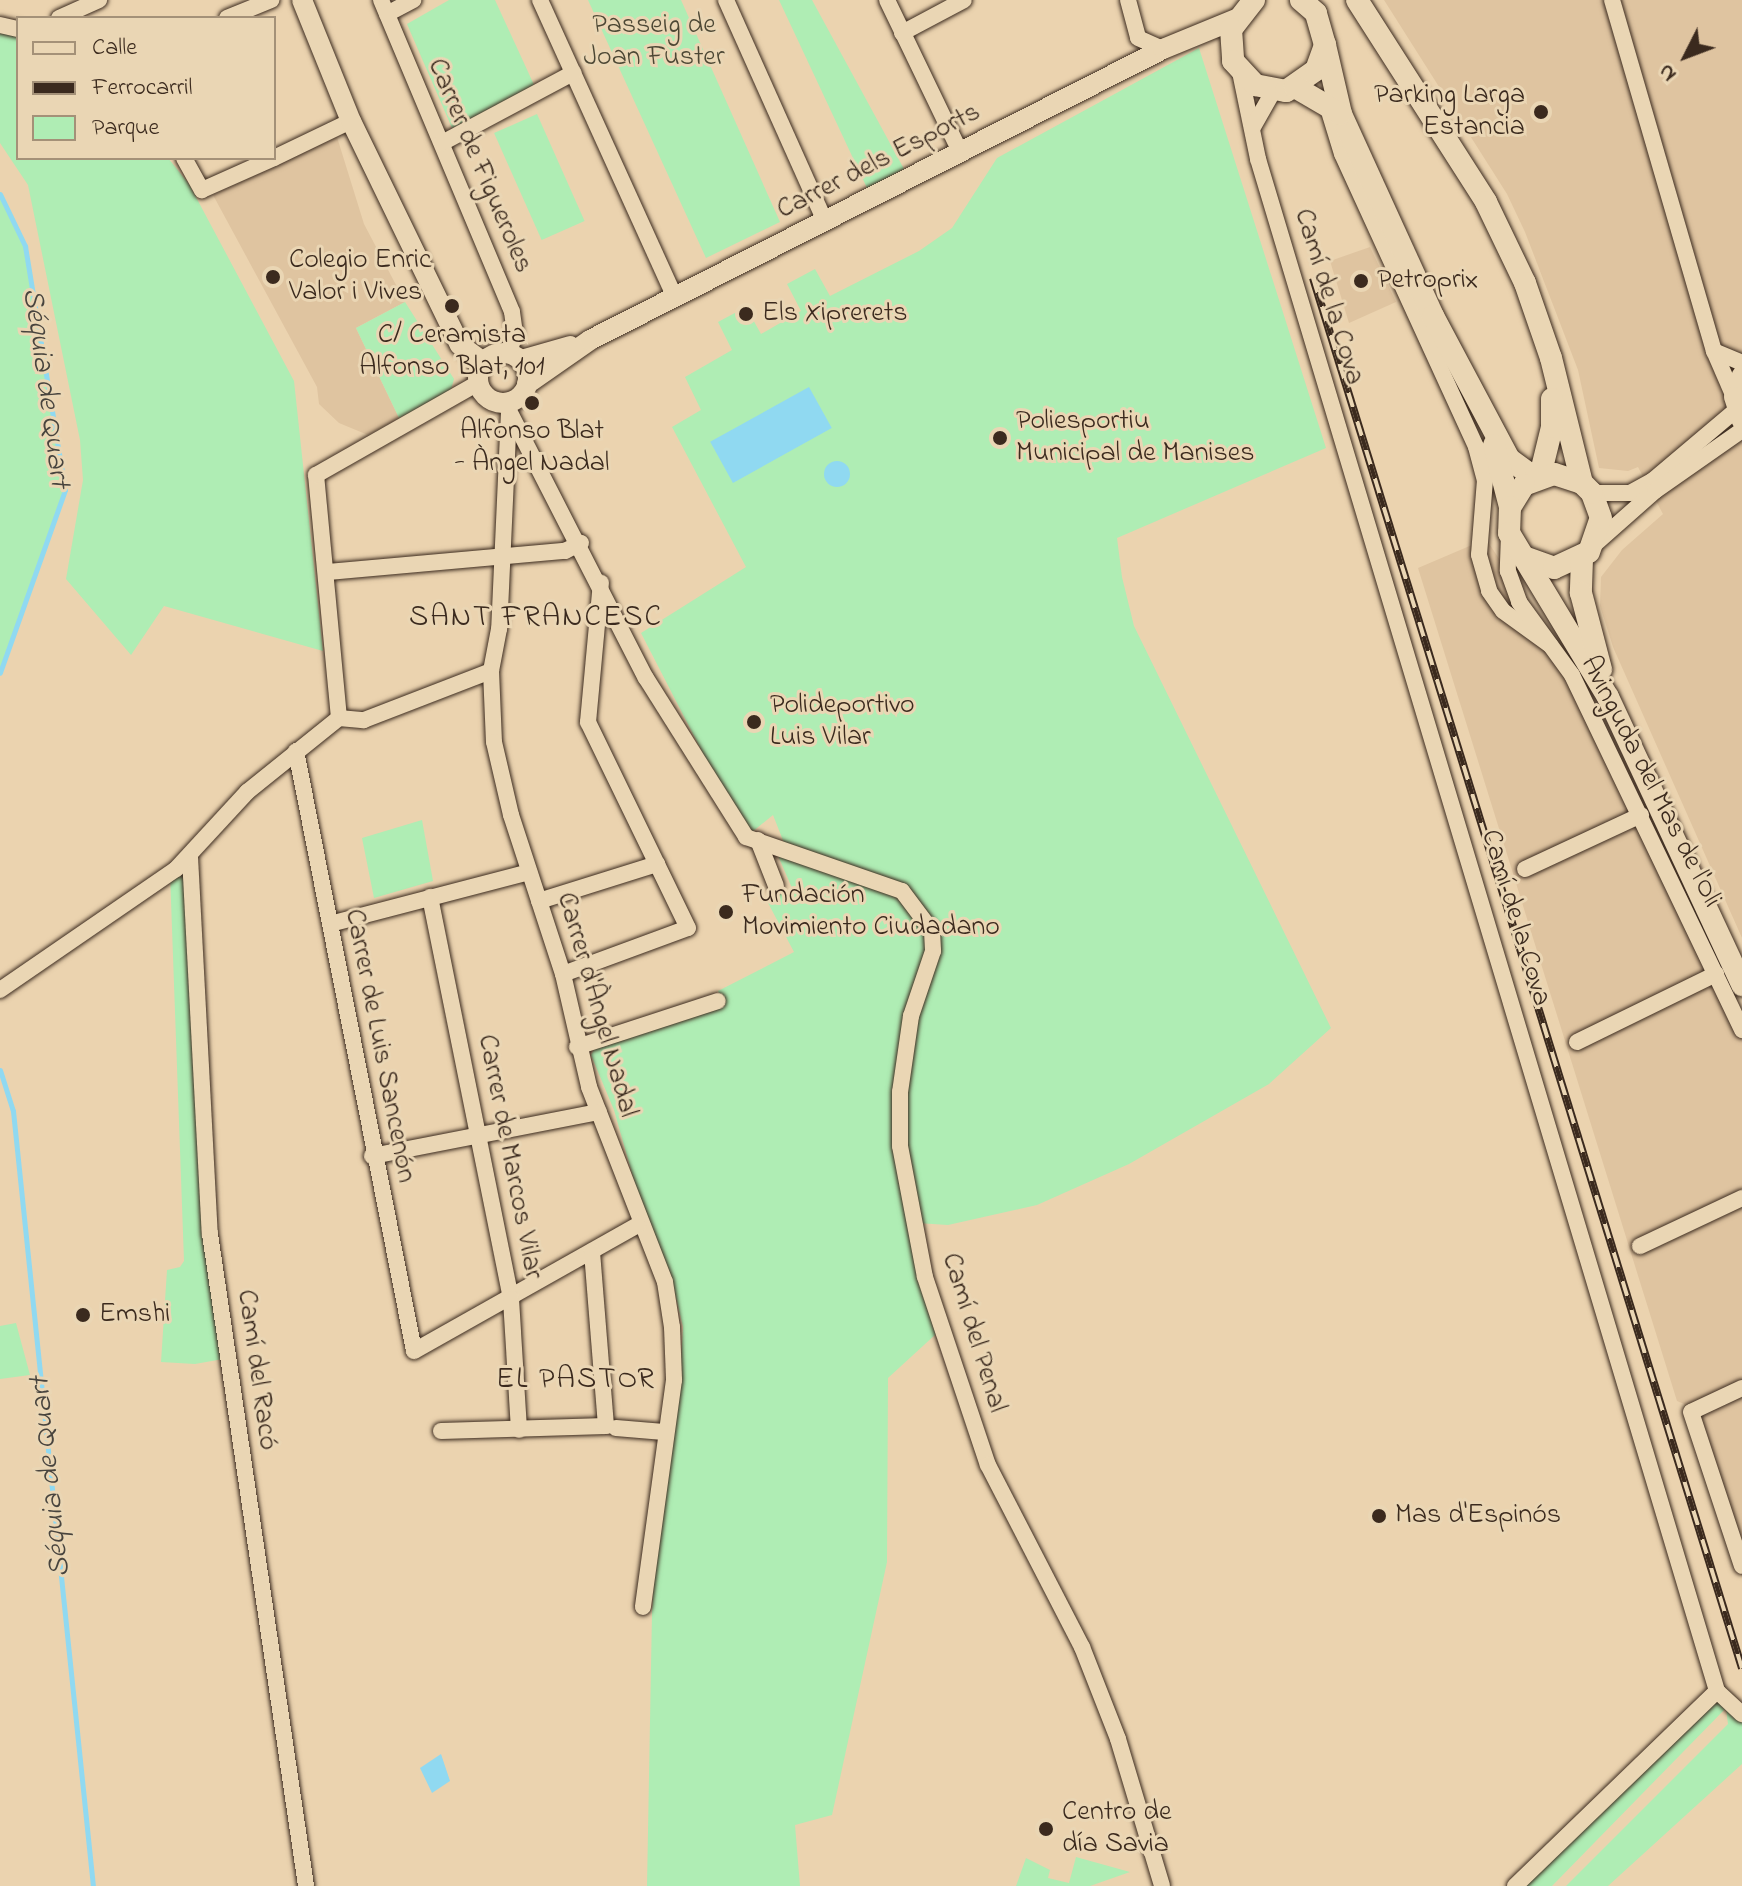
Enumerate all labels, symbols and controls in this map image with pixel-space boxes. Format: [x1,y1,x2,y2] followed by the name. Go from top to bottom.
[583,9,725,75] park label: Passeig de Joan Fuster
[16,16,276,160] legend
[1646,16,1726,96] north arrow
[92,31,137,66] text: Calle
[419,54,539,278] street label: Carrer de Figueroles
[1651,56,1685,88] text: N
[92,71,193,106] text: Ferrocarril
[1374,79,1525,145] place label: Parking Larga Estancia
[772,96,986,228] street label: Carrer dels Esports
[1532,103,1550,121] marker: Parking Larga Estancia
[92,111,159,146] text: Parque
[1285,205,1371,389] street label: Camí de la Cova
[289,244,431,310] place label: Colegio Enric Valor i Vives
[1377,264,1478,298] place label: Petroprix
[264,268,282,286] marker: Colegio Enric Valor i Vives
[1352,272,1370,290] marker: Petroprix
[13,286,77,490] water label: Séquia de Quart
[443,297,461,315] marker: C/ Ceramista Alfonso Blat, 101
[762,297,907,331] place label: Els Xiprerets
[737,305,755,323] marker: Els Xiprerets
[359,319,545,385] place label: C/ Ceramista Alfonso Blat, 101
[523,394,541,412] marker: Alfonso Blat - Àngel Nadal
[1016,405,1255,471] place label: Poliesportiu Municipal de Manises
[455,415,609,481] place label: Alfonso Blat - Àngel Nadal
[991,429,1009,447] marker: Poliesportiu Municipal de Manises
[409,600,663,636] district label: SANT FRANCESC
[1572,651,1728,913] street label: Avinguda del Mas de l'Oli
[770,689,915,755] place label: Polideportivo Luis Vilar
[745,713,763,731] marker: Polideportivo Luis Vilar
[1472,826,1558,1010] street label: Camí de la Cova
[742,879,1000,945] place label: Fundación Movimiento Ciudadano
[548,889,644,1121] street label: Carrer d'Àngel Nadal
[717,903,735,921] marker: Fundación Movimiento Ciudadano
[336,906,422,1186] street label: Carrer de Luis Sancenón
[469,1032,549,1282] street label: Carrer de Marcos Vilar
[933,1249,1013,1417] street label: Camí del Penal
[228,1288,284,1452] street label: Camí del Racó
[99,1298,170,1332] place label: Emshi
[74,1306,92,1324] marker: Emshi
[496,1362,656,1398] district label: EL PASTOR
[23,1375,79,1579] water label: Séquia de Quart
[1395,1499,1561,1533] place label: Mas d'Espinós
[1370,1507,1388,1525] marker: Mas d'Espinós
[1062,1796,1172,1862] place label: Centro de día Savia
[1037,1820,1055,1838] marker: Centro de día Savia

